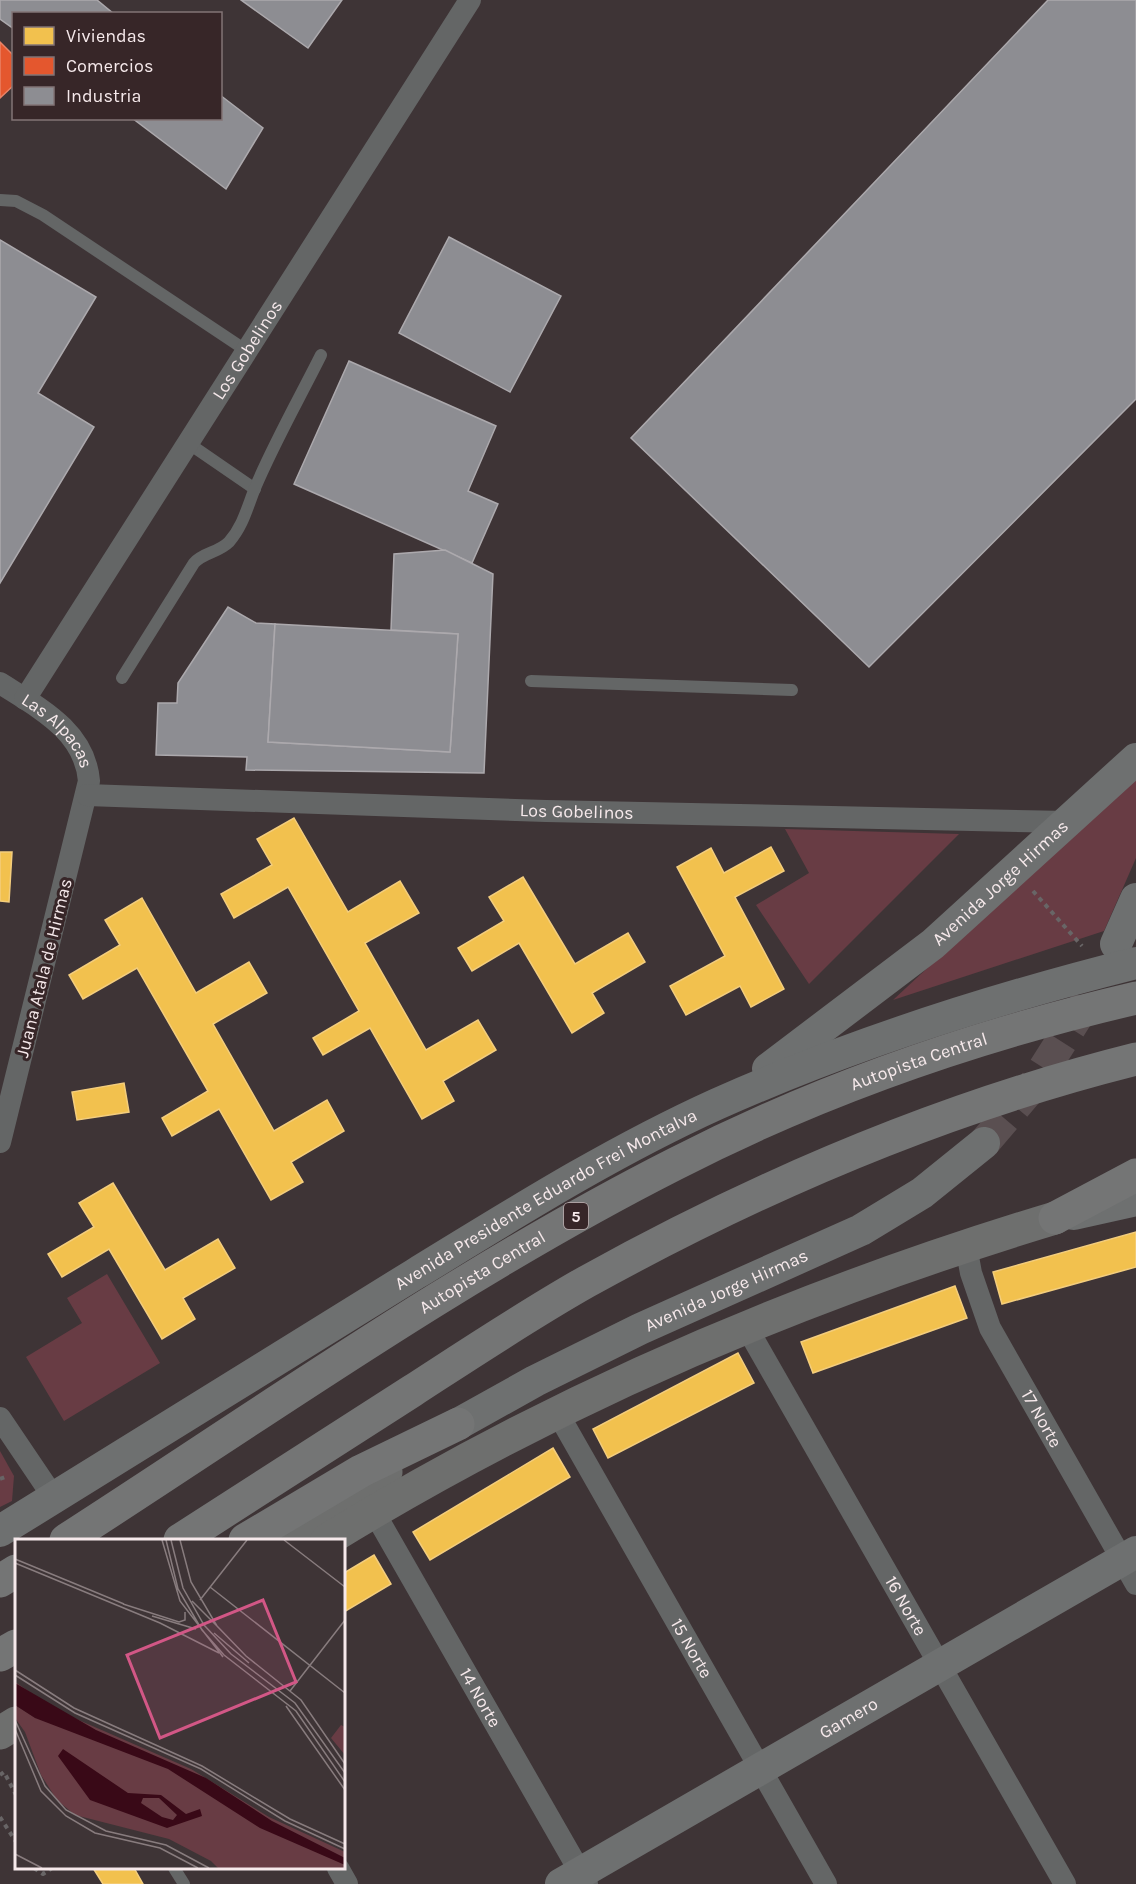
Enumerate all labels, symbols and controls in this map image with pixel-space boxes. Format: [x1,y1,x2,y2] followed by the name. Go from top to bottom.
[12,12,222,120] legend
[66,25,146,47] text: Viviendas
[66,55,153,77] text: Comercios
[66,85,141,107] text: Industria
[207,296,287,404] street label: Los Gobelinos
[17,688,97,771] street label: Las Alpacas
[519,799,634,824] street label: Los Gobelinos
[928,815,1073,950] street label: Avenida Jorge Hirmas
[11,876,77,1060] street label: Juana Atala de Hirmas
[847,1028,990,1095] street label: Autopista Central
[391,1104,701,1295] street label: Avenida Presidente Eduardo Frei Montalva
[564,1203,588,1229] road number: 5
[415,1226,549,1319] street label: Autopista Central
[641,1244,811,1336] street label: Avenida Jorge Hirmas
[1016,1386,1067,1452] street label: 17 Norte
[15,1539,345,1869] inset map
[880,1572,932,1640] street label: 16 Norte
[666,1615,717,1682] street label: 15 Norte
[455,1664,506,1731] street label: 14 Norte
[815,1692,882,1744] street label: Gamero

